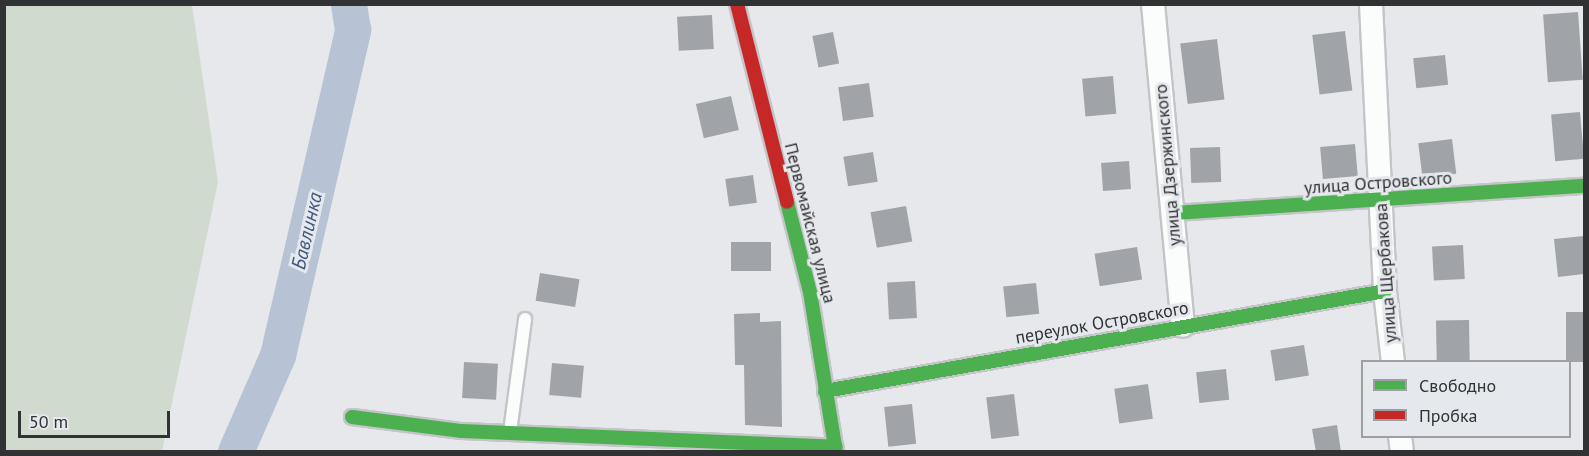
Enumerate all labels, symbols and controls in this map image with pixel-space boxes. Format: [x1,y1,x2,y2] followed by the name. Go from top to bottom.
[1150,83,1186,247] street label: улица Дзержинского
[780,141,840,305] street label: Первомайская улица
[1303,167,1453,199] street label: улица Островского
[287,190,327,272] water label: Бавлинка
[1370,202,1402,344] street label: улица Щербакова
[1014,297,1190,349] street label: переулок Островского
[1361,360,1571,438] legend
[1419,374,1496,397] text: Свободно
[21,399,172,437] scale bar
[1419,404,1477,427] text: Пробка
[29,410,68,433] text: 50 m

